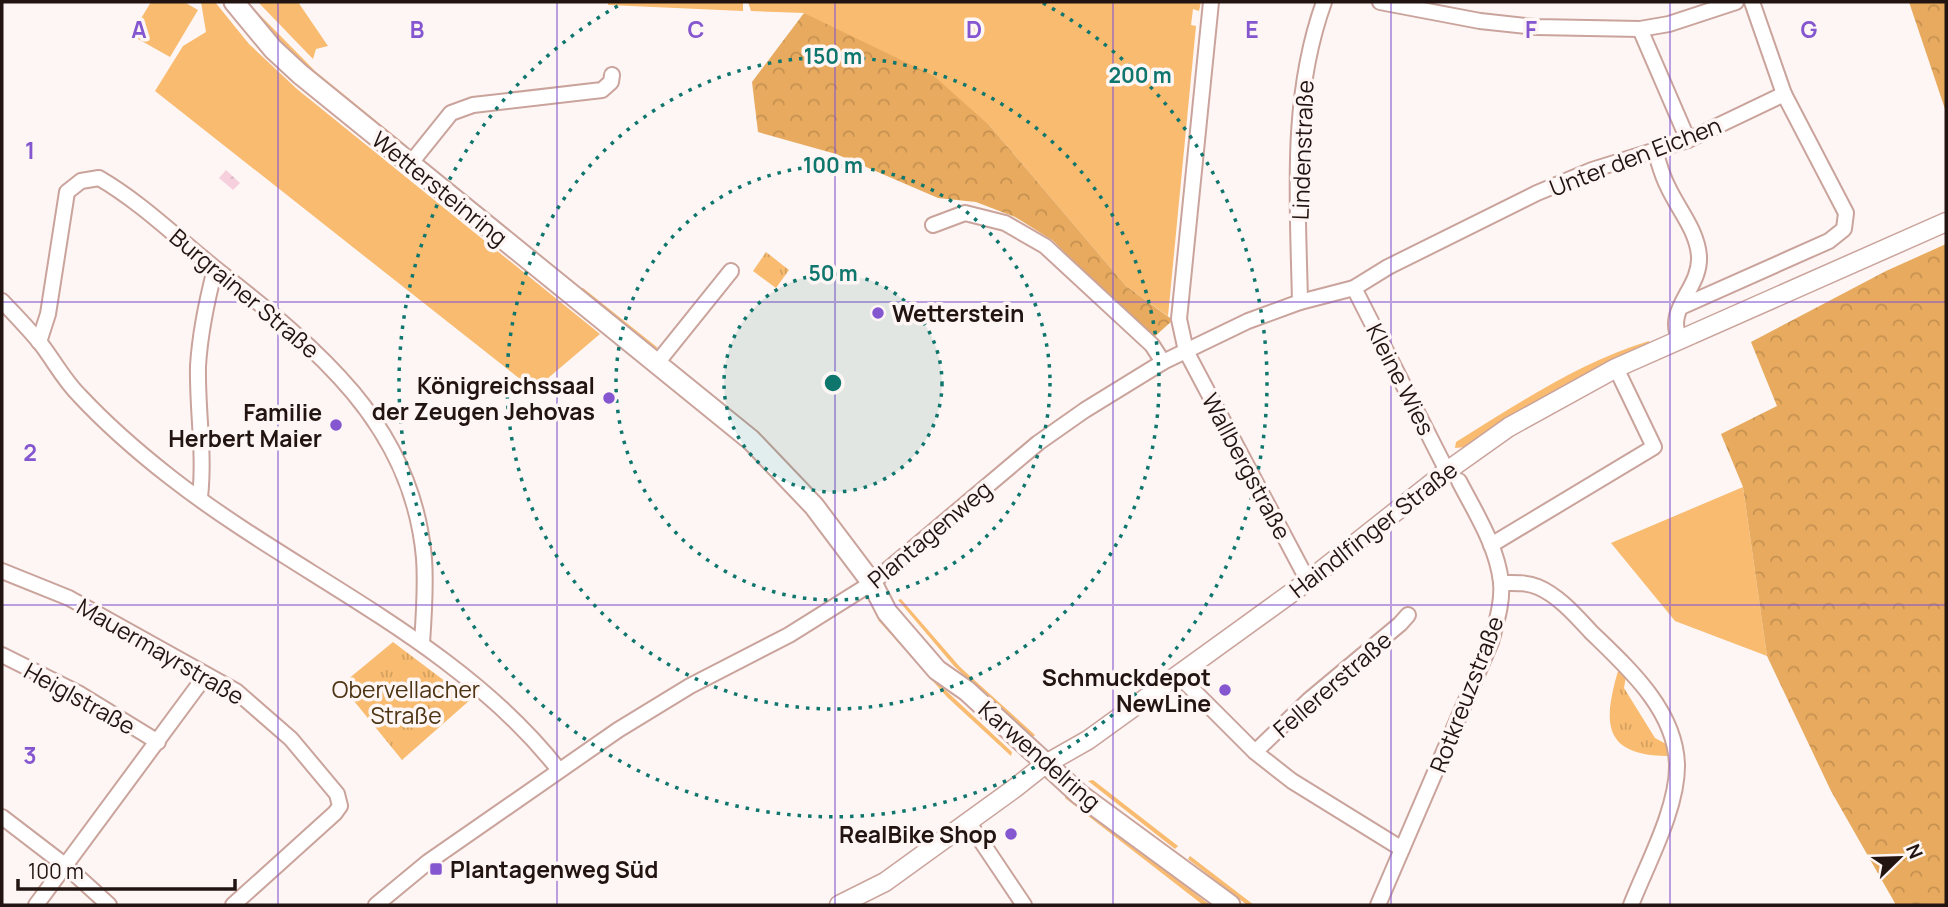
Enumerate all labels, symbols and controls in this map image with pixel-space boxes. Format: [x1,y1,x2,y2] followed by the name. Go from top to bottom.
[131,13,147,45] text: A
[410,13,424,45] text: B
[688,13,705,45] text: C
[966,13,982,45] text: D
[1245,13,1259,45] text: E
[1525,13,1537,45] text: F
[1801,13,1818,45] text: G
[804,42,862,70] text: 150 m
[1108,61,1172,89] text: 200 m
[1284,79,1320,221] street label: Lindenstraße
[1545,109,1725,203] street label: Unter den Eichen
[365,123,515,253] street label: Wettersteinring
[25,134,35,166] text: 1
[803,151,863,179] text: 100 m
[163,221,327,365] street label: Burgrainer Straße
[808,259,858,287] text: 50 m
[892,297,1024,329] place label: Wetterstein
[870,305,886,321] marker: Wetterstein
[1359,318,1443,440] street label: Kleine Wies
[372,369,595,427] place label: Königreichssaal der Zeugen Jehovas
[821,371,845,395] centre of rings
[1195,387,1299,545] street label: Wallbergstraße
[601,390,617,406] marker: Königreichssaal der Zeugen Jehovas
[168,396,322,454] place label: Familie Herbert Maier
[328,417,344,433] marker: Familie Herbert Maier
[23,436,37,468] text: 2
[1282,453,1464,605] street label: Haindlfinger Straße
[860,473,998,595] street label: Plantagenweg
[72,590,250,712] street label: Mauermayrstraße
[1421,611,1511,777] street label: Rotkreuzstraße
[1266,624,1398,744] street label: Fellererstraße
[19,654,141,742] street label: Heiglstraße
[1042,661,1211,719] place label: Schmuckdepot NewLine
[332,673,480,731] park label: Obervellacher Straße
[1217,682,1233,698] marker: Schmuckdepot NewLine
[972,693,1108,817] street label: Karwendelring
[23,739,37,771] text: 3
[839,818,997,850] place label: RealBike Shop
[1864,823,1934,893] north arrow
[1003,826,1019,842] marker: RealBike Shop
[1900,840,1929,863] text: N
[18,848,234,892] scale bar
[450,853,658,885] place label: Plantagenweg Süd
[28,857,84,885] text: 100 m
[428,861,444,877] marker: Plantagenweg Süd

